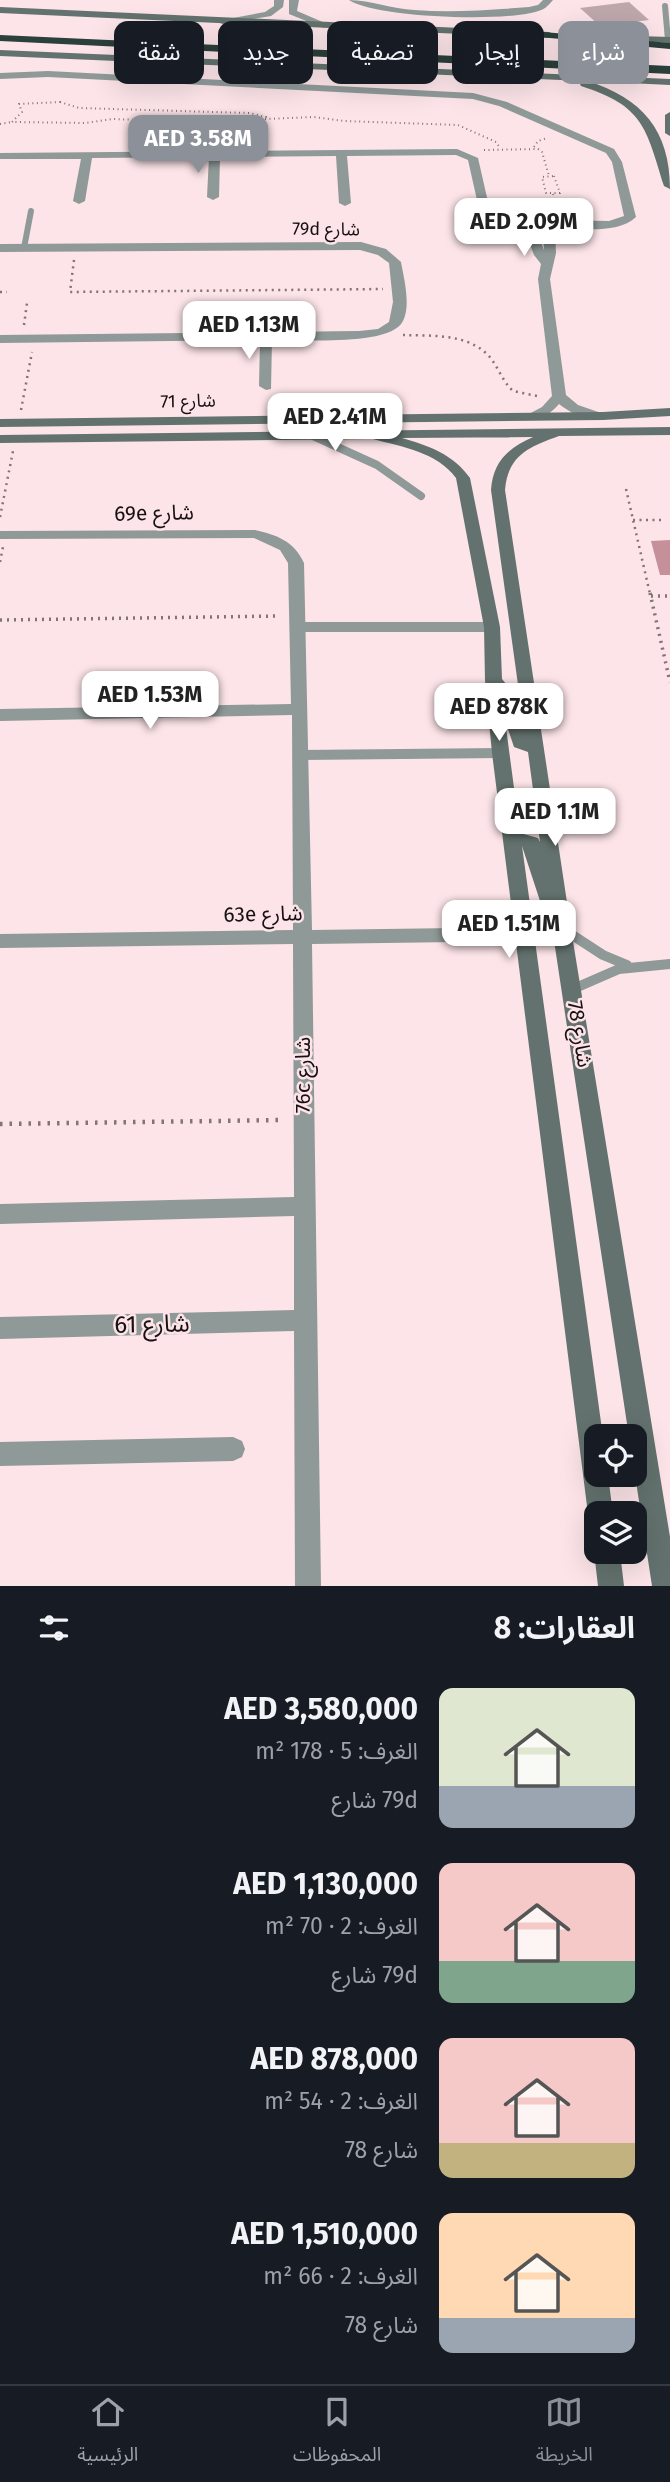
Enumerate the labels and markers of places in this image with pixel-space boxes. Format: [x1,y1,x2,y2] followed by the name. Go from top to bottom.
[118,116,278,175] pin: AED 3.58M
[444,198,604,258] pin: AED 2.09M
[169,302,329,361] pin: AED 1.13M
[255,393,415,453] pin: AED 2.41M
[70,672,230,731] pin: AED 1.53M
[427,684,571,743] pin: AED 878K
[483,788,627,848] pin: AED 1.1M
[429,900,589,960] pin: AED 1.51M

